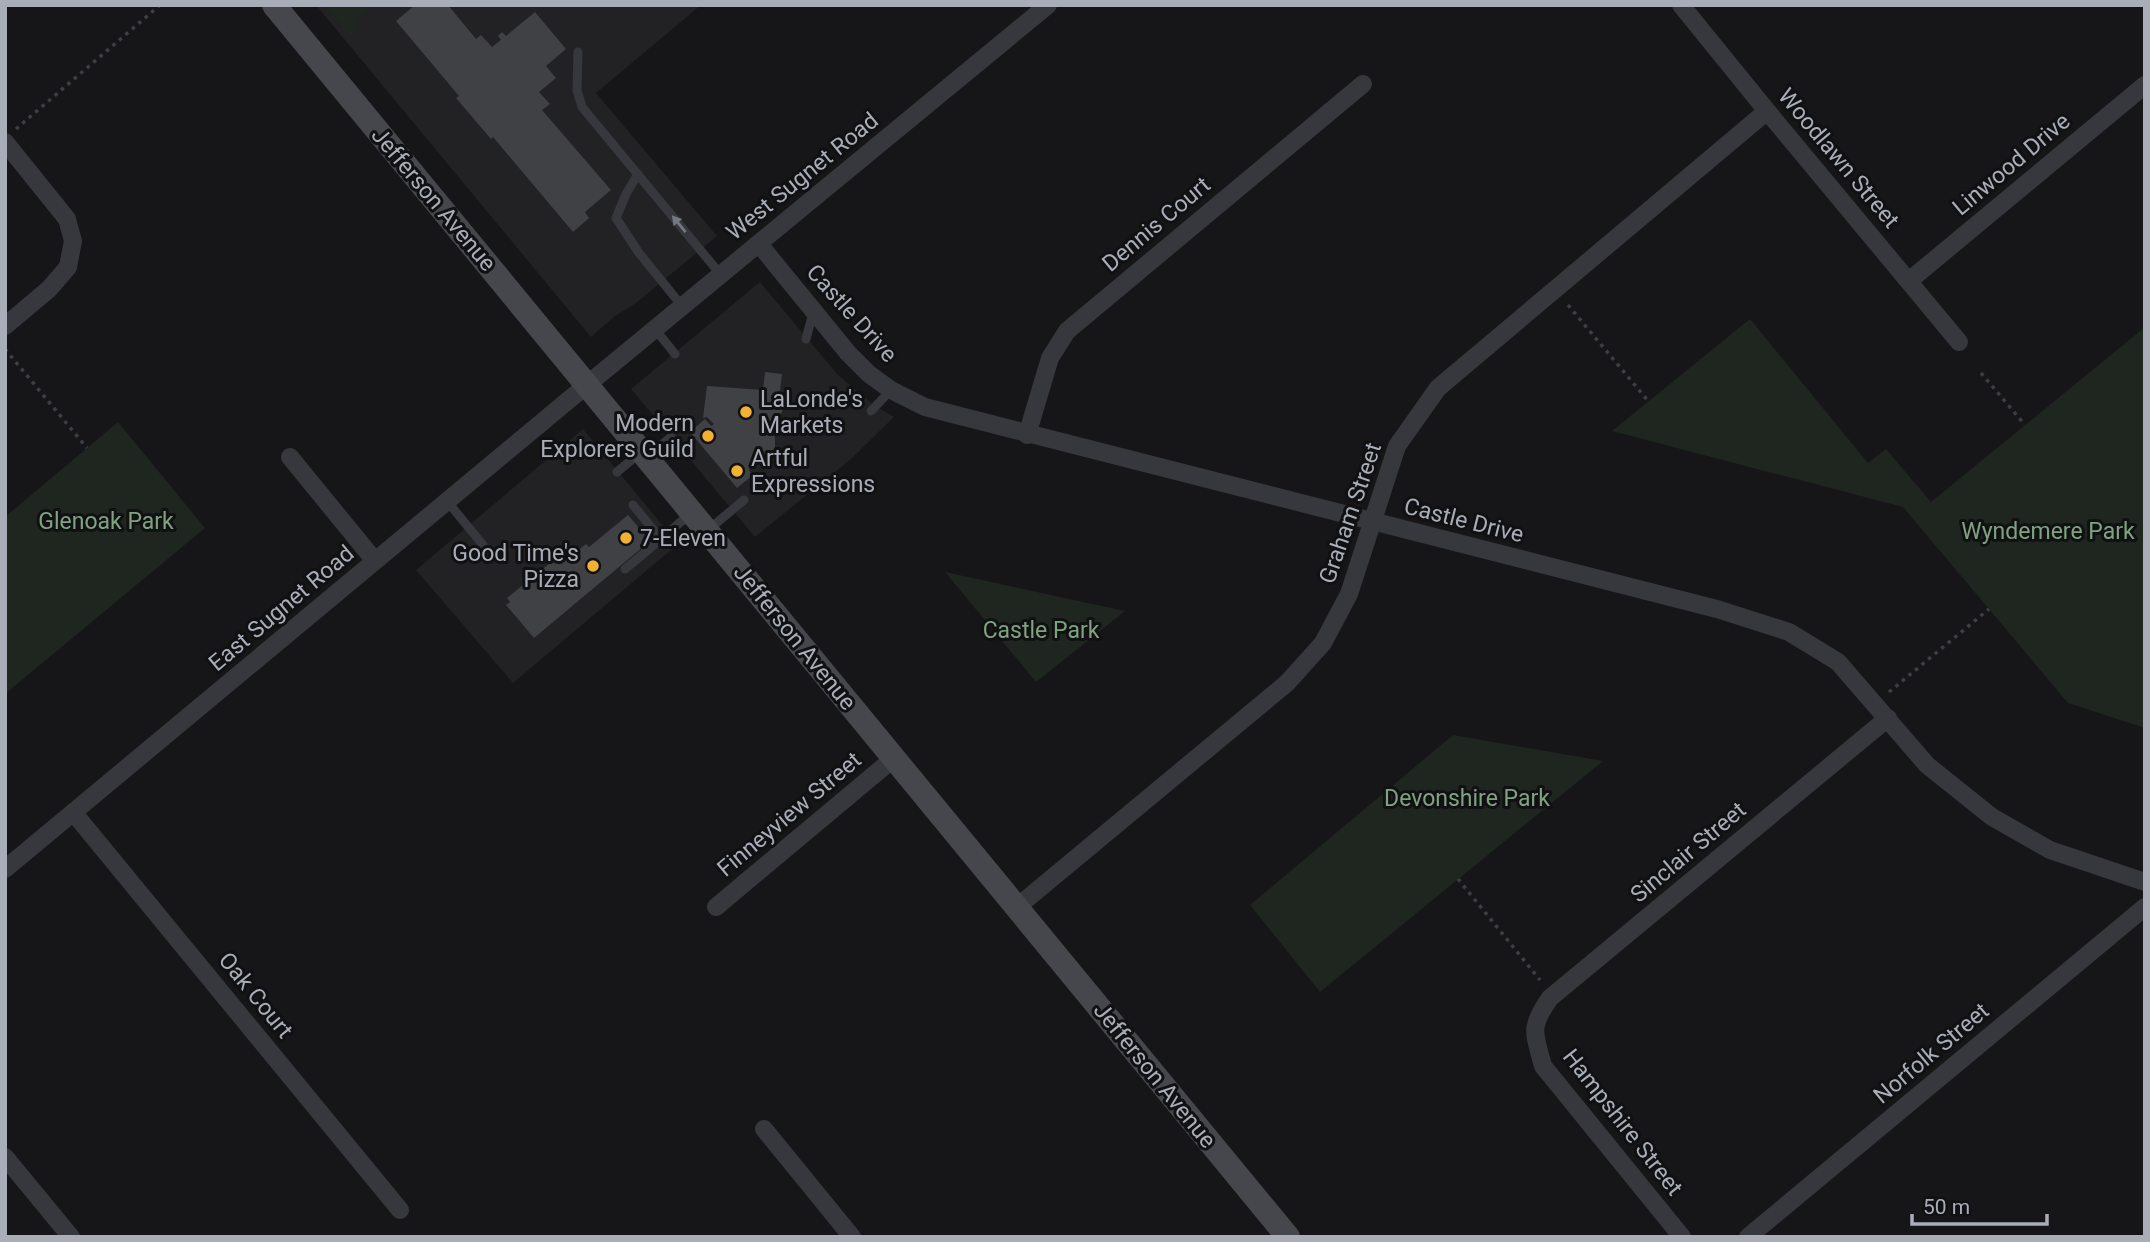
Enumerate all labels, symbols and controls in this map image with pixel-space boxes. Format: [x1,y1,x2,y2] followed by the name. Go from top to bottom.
[1772,83,1905,234] street label: Woodlawn Street
[721,107,884,246] street label: West Sugnet Road
[1947,108,2075,221] street label: Linwood Drive
[366,122,502,277] street label: Jefferson Avenue
[1097,171,1216,277] street label: Dennis Court
[672,216,687,233] one-way arrow
[801,259,902,368] street label: Castle Drive
[760,386,863,439] place label: LaLonde's Markets
[738,404,754,420] marker: LaLonde's Markets
[540,410,694,463] place label: Modern Explorers Guild
[700,428,716,444] marker: Modern Explorers Guild
[1314,439,1387,587] street label: Graham Street
[751,445,875,498] place label: Artful Expressions
[729,463,745,479] marker: Artful Expressions
[1401,493,1526,548] street label: Castle Drive
[38,508,174,535] park label: Glenoak Park
[1961,518,2135,545] park label: Wyndemere Park
[640,525,726,552] place label: 7-Eleven
[618,530,634,546] marker: 7-Eleven
[203,540,359,677] street label: East Sugnet Road
[452,540,579,593] place label: Good Time's Pizza
[585,558,601,574] marker: Good Time's Pizza
[728,559,861,715] street label: Jefferson Avenue
[983,617,1100,644] park label: Castle Park
[712,746,867,882] street label: Finneyview Street
[1384,785,1550,812] park label: Devonshire Park
[1625,796,1751,908] street label: Sinclair Street
[213,947,298,1044] street label: Oak Court
[1088,997,1221,1153] street label: Jefferson Avenue
[1868,997,1994,1109] street label: Norfolk Street
[1557,1044,1688,1201] street label: Hampshire Street
[1912,1182,2047,1226] scale bar
[1923,1195,1970,1219] text: 50 m

